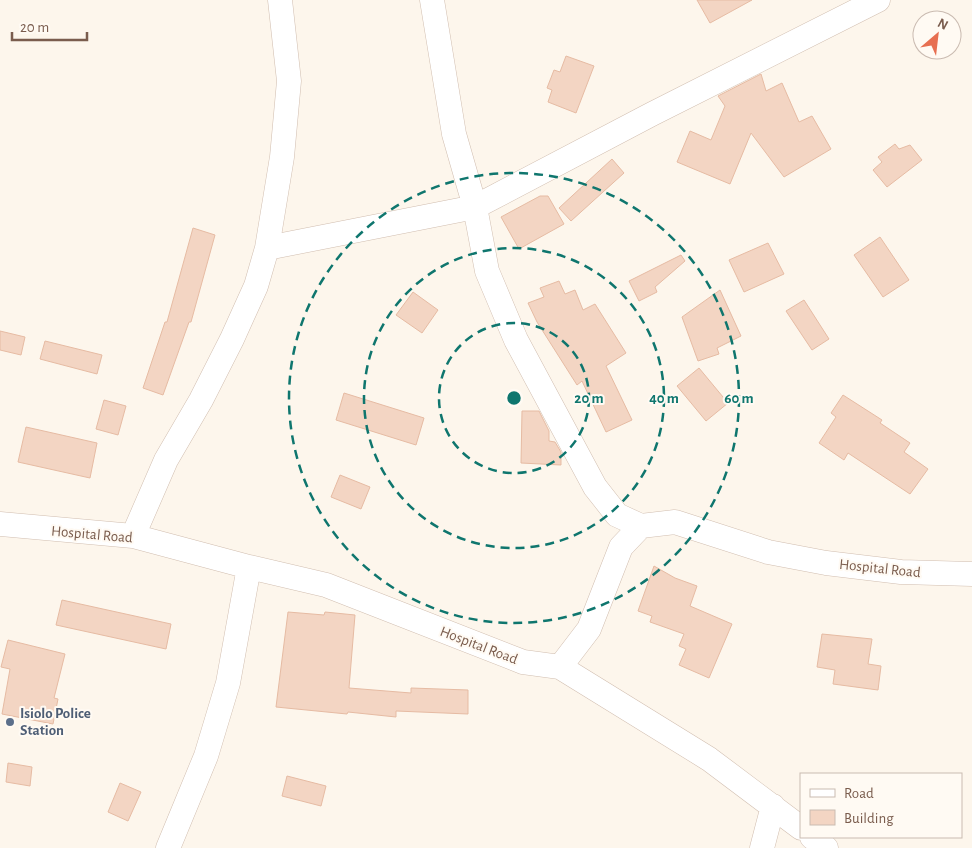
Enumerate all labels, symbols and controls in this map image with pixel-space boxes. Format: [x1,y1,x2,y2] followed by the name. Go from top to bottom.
[12,10,88,42] scale bar
[912,10,962,60] north arrow
[935,16,950,33] text: N
[20,20,49,35] text: 20 m
[505,389,523,407] centre of rings
[574,391,604,406] text: 20 m
[649,391,679,406] text: 40 m
[724,391,754,406] text: 60 m
[51,523,134,546] street label: Hospital Road
[838,557,922,580] street label: Hospital Road
[438,624,520,667] street label: Hospital Road
[20,706,91,738] place label: Isiolo Police Station
[4,716,16,728] marker: Isiolo Police Station
[800,773,962,838] legend
[844,786,874,801] text: Road
[844,811,894,826] text: Building

